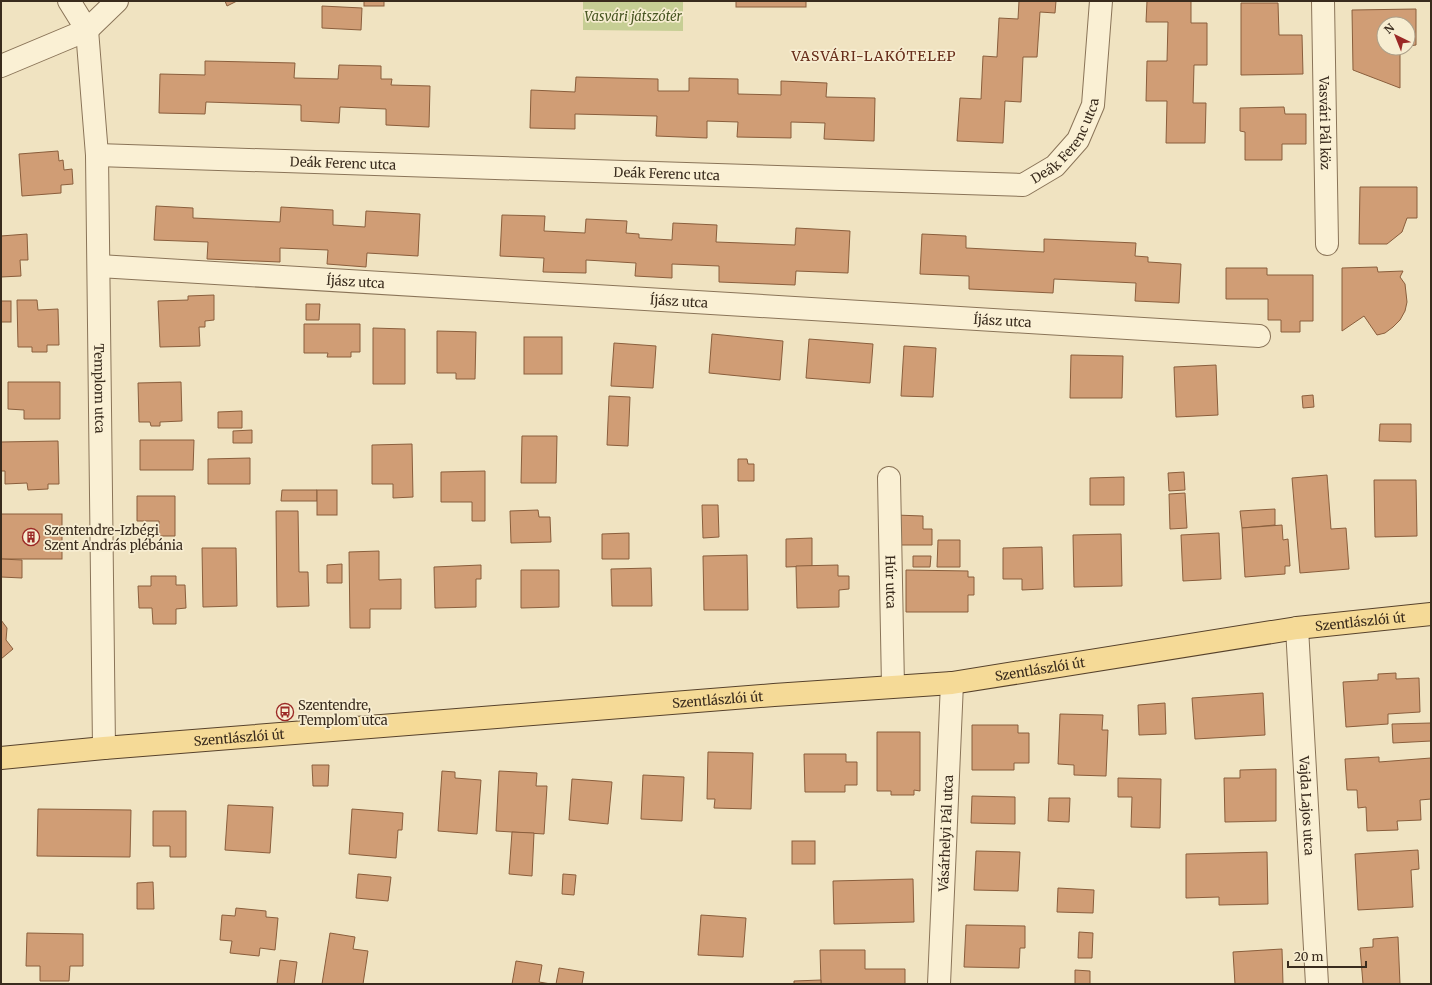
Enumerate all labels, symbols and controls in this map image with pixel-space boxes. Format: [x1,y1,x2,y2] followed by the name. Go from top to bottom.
[584,8,682,25] park label: Vasvári játszótér
[1376,16,1416,56] north arrow
[1381,20,1397,37] text: N
[790,47,957,65] district label: VASVÁRI-LAKÓTELEP
[1315,75,1334,170] street label: Vasvári Pál köz
[1028,98,1102,187] street label: Deák Ferenc utca
[289,153,396,174] street label: Deák Ferenc utca
[613,164,720,184] street label: Deák Ferenc utca
[326,271,385,292] street label: Íjász utca
[649,290,709,312] street label: Íjász utca
[973,310,1032,331] street label: Íjász utca
[90,343,108,434] street label: Templom utca
[44,522,183,554] place label: Szentendre-Izbégi Szent András plébánia
[21,527,41,547] building icon: Szentendre-Izbégi Szent András plébánia
[881,555,900,609] street label: Húr utca
[1314,609,1407,635] street label: Szentlászlói út
[994,654,1086,685] street label: Szentlászlói út
[672,688,764,712] street label: Szentlászlói út
[298,697,388,729] place label: Szentendre, Templom utca
[275,702,295,722] bus stop icon: Szentendre, Templom utca
[193,726,285,750] street label: Szentlászlói út
[1295,755,1318,856] street label: Vajda Lajos utca
[935,774,957,893] street label: Vásárhelyi Pál utca
[1288,943,1366,969] scale bar
[1294,949,1323,964] text: 20 m

